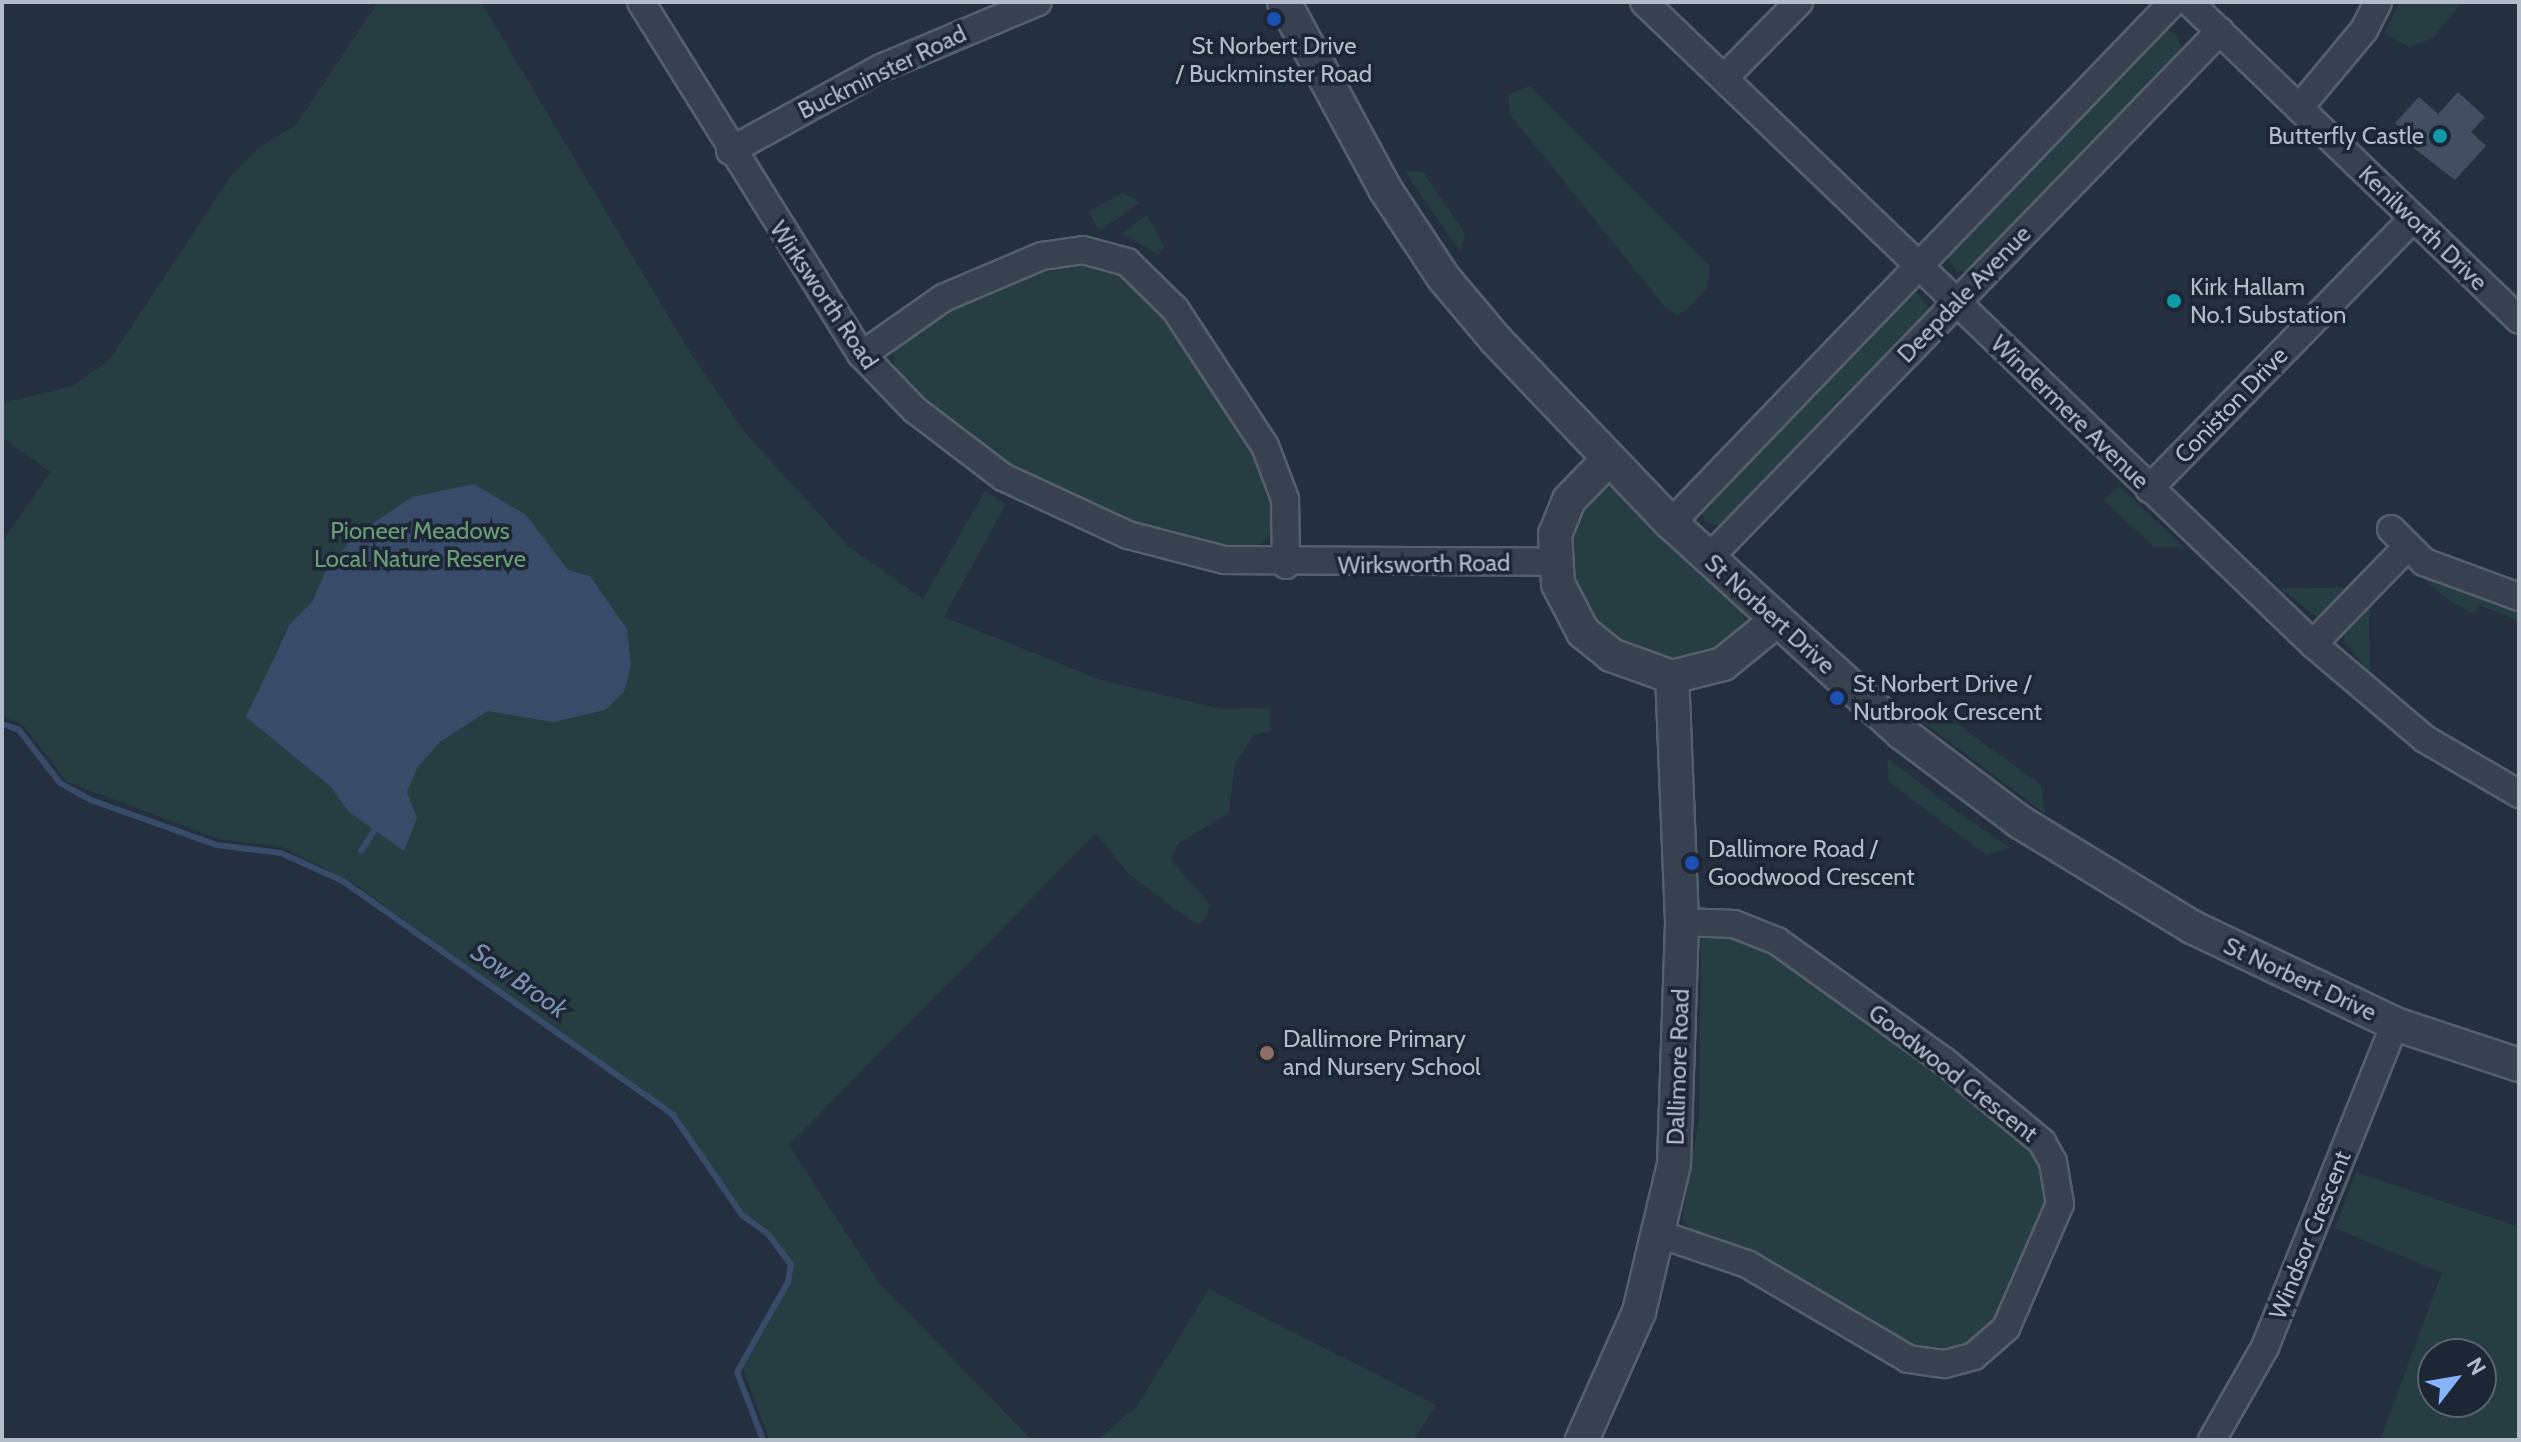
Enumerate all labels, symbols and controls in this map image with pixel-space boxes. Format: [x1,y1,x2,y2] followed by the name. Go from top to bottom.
[1265,10,1283,28] marker: St Norbert Drive / Buckminster Road
[793,19,971,125] street label: Buckminster Road
[1176,32,1372,88] place label: St Norbert Drive / Buckminster Road
[2268,122,2424,150] place label: Butterfly Castle
[2431,127,2449,145] marker: Butterfly Castle
[2353,159,2493,297] street label: Kenilworth Drive
[764,215,884,375] street label: Wirksworth Road
[1891,219,2037,369] street label: Deepdale Avenue
[2190,273,2347,329] place label: Kirk Hallam No.1 Substation
[2165,292,2183,310] marker: Kirk Hallam No.1 Substation
[1985,329,2155,495] street label: Windermere Avenue
[2169,341,2293,469] street label: Coniston Drive
[314,517,526,573] park label: Pioneer Meadows Local Nature Reserve
[1337,548,1511,580] street label: Wirksworth Road
[1699,548,1841,680] street label: St Norbert Drive
[1853,670,2042,726] place label: St Norbert Drive / Nutbrook Crescent
[1828,689,1846,707] marker: St Norbert Drive / Nutbrook Crescent
[1708,835,1915,891] place label: Dallimore Road / Goodwood Crescent
[1683,854,1701,872] marker: Dallimore Road / Goodwood Crescent
[2219,931,2381,1027] street label: St Norbert Drive
[465,937,573,1025] water label: Sow Brook
[1661,988,1695,1146] street label: Dallimore Road
[1863,998,2043,1148] street label: Goodwood Crescent
[1283,1025,1481,1081] place label: Dallimore Primary and Nursery School
[1258,1044,1276,1062] marker: Dallimore Primary and Nursery School
[2263,1147,2357,1323] street label: Windsor Crescent
[2417,1338,2497,1418] north arrow
[2461,1353,2492,1380] text: N

